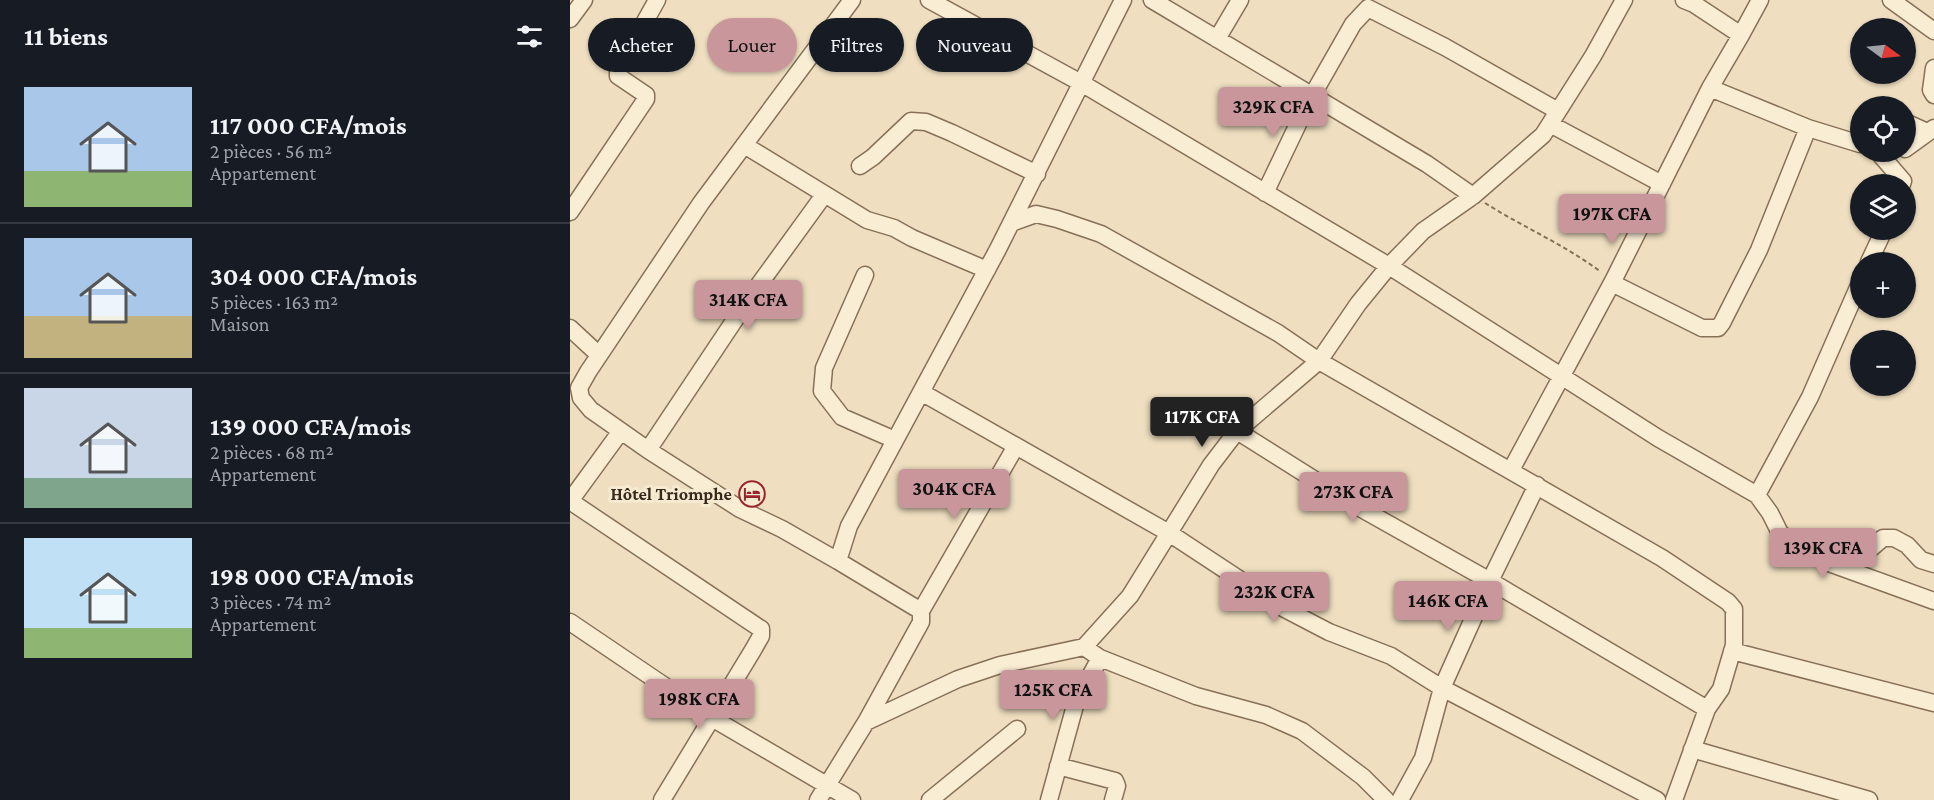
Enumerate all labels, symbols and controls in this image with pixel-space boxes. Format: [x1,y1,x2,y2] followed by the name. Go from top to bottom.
[588,18,695,72] chip: Acheter
[707,18,797,72] chip: Louer
[809,18,904,72] chip: Filtres
[916,18,1033,72] chip: Nouveau
[1850,18,1916,84] north arrow
[1850,18,1916,396] map controls
[513,20,546,53] icon: filters
[24,22,108,51] text: 11 biens
[1211,87,1335,138] pin: 329K CFA
[1232,95,1314,117] text: 329K CFA
[1850,96,1916,162] button: locate
[72,111,144,183] icon: home
[210,111,407,140] text: 117 000 CFA/mois
[210,140,332,162] text: 2 pièces · 56 m²
[210,162,316,184] text: Appartement
[1850,174,1916,240] button: layers
[1550,194,1674,245] pin: 197K CFA
[1573,202,1651,224] text: 197K CFA
[1850,252,1916,318] button: +
[72,262,144,334] icon: home
[210,262,417,291] text: 304 000 CFA/mois
[686,280,810,331] pin: 314K CFA
[709,288,787,310] text: 314K CFA
[210,291,338,313] text: 5 pièces · 163 m²
[210,313,270,335] text: Maison
[1850,330,1916,396] button: −
[1140,397,1264,448] pin: 117K CFA
[1164,405,1240,427] text: 117K CFA
[72,412,144,484] icon: home
[210,412,411,441] text: 139 000 CFA/mois
[210,441,334,463] text: 2 pièces · 68 m²
[210,463,316,485] text: Appartement
[892,469,1016,520] pin: 304K CFA
[1291,472,1415,523] pin: 273K CFA
[912,477,996,499] text: 304K CFA
[737,479,767,509] hotel icon: Hôtel Triomphe
[1313,480,1393,502] text: 273K CFA
[611,484,732,504] place label: Hôtel Triomphe
[1761,528,1885,579] pin: 139K CFA
[1784,536,1862,558] text: 139K CFA
[72,562,144,634] icon: home
[210,562,414,591] text: 198 000 CFA/mois
[1212,572,1336,623] pin: 232K CFA
[1234,580,1314,602] text: 232K CFA
[1386,581,1510,632] pin: 146K CFA
[1408,589,1488,611] text: 146K CFA
[210,591,331,613] text: 3 pièces · 74 m²
[210,613,316,635] text: Appartement
[991,670,1115,721] pin: 125K CFA
[1014,678,1092,700] text: 125K CFA
[637,679,761,730] pin: 198K CFA
[659,687,739,709] text: 198K CFA

